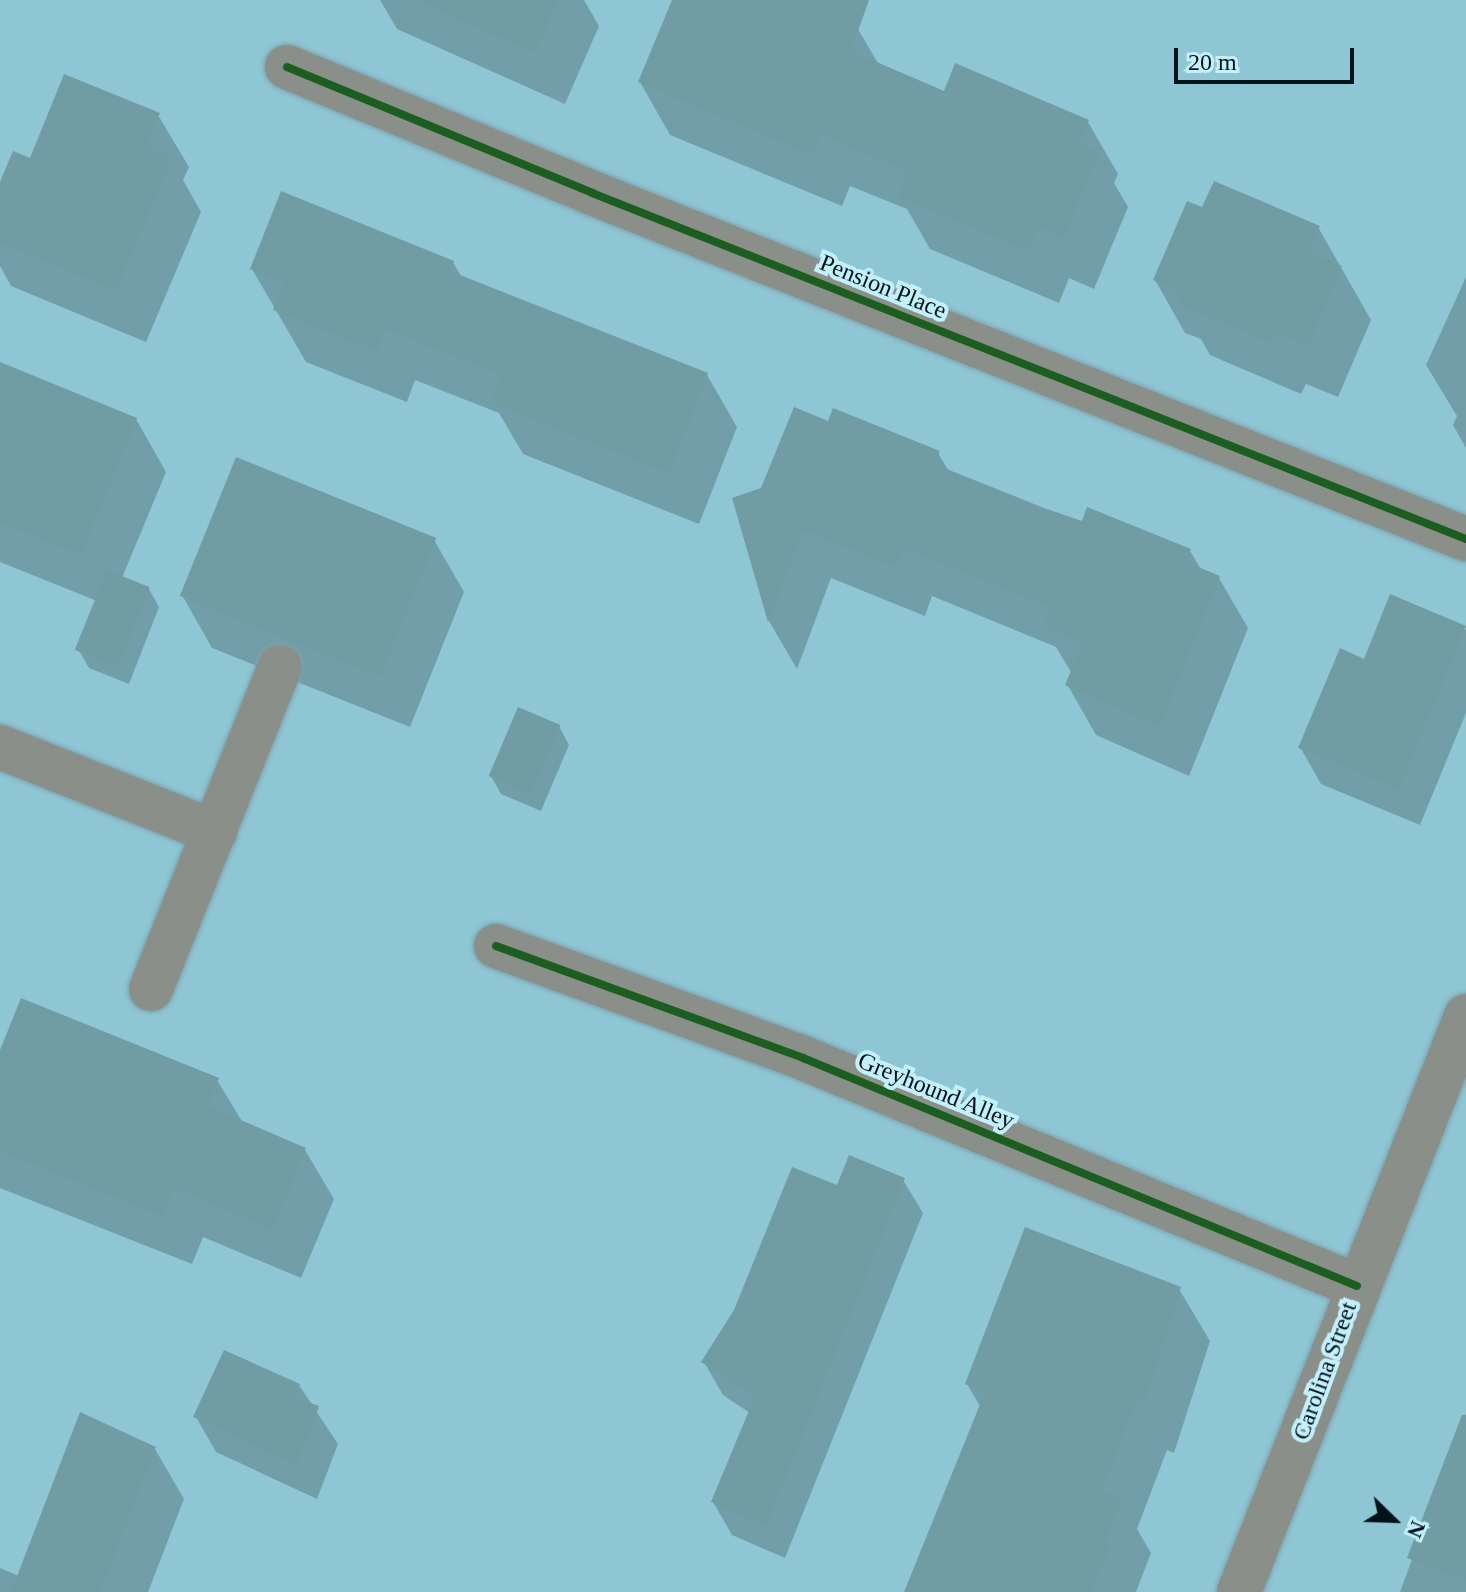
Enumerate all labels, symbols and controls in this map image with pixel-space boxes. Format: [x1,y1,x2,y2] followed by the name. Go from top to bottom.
[1178,32,1358,82] scale bar
[1188,49,1237,75] text: 20 m
[815,249,951,325] street label: Pension Place
[853,1046,1019,1136] street label: Greyhound Alley
[1287,1298,1363,1444] street label: Carolina Street
[1354,1480,1434,1560] north arrow
[1402,1517,1431,1542] text: N

